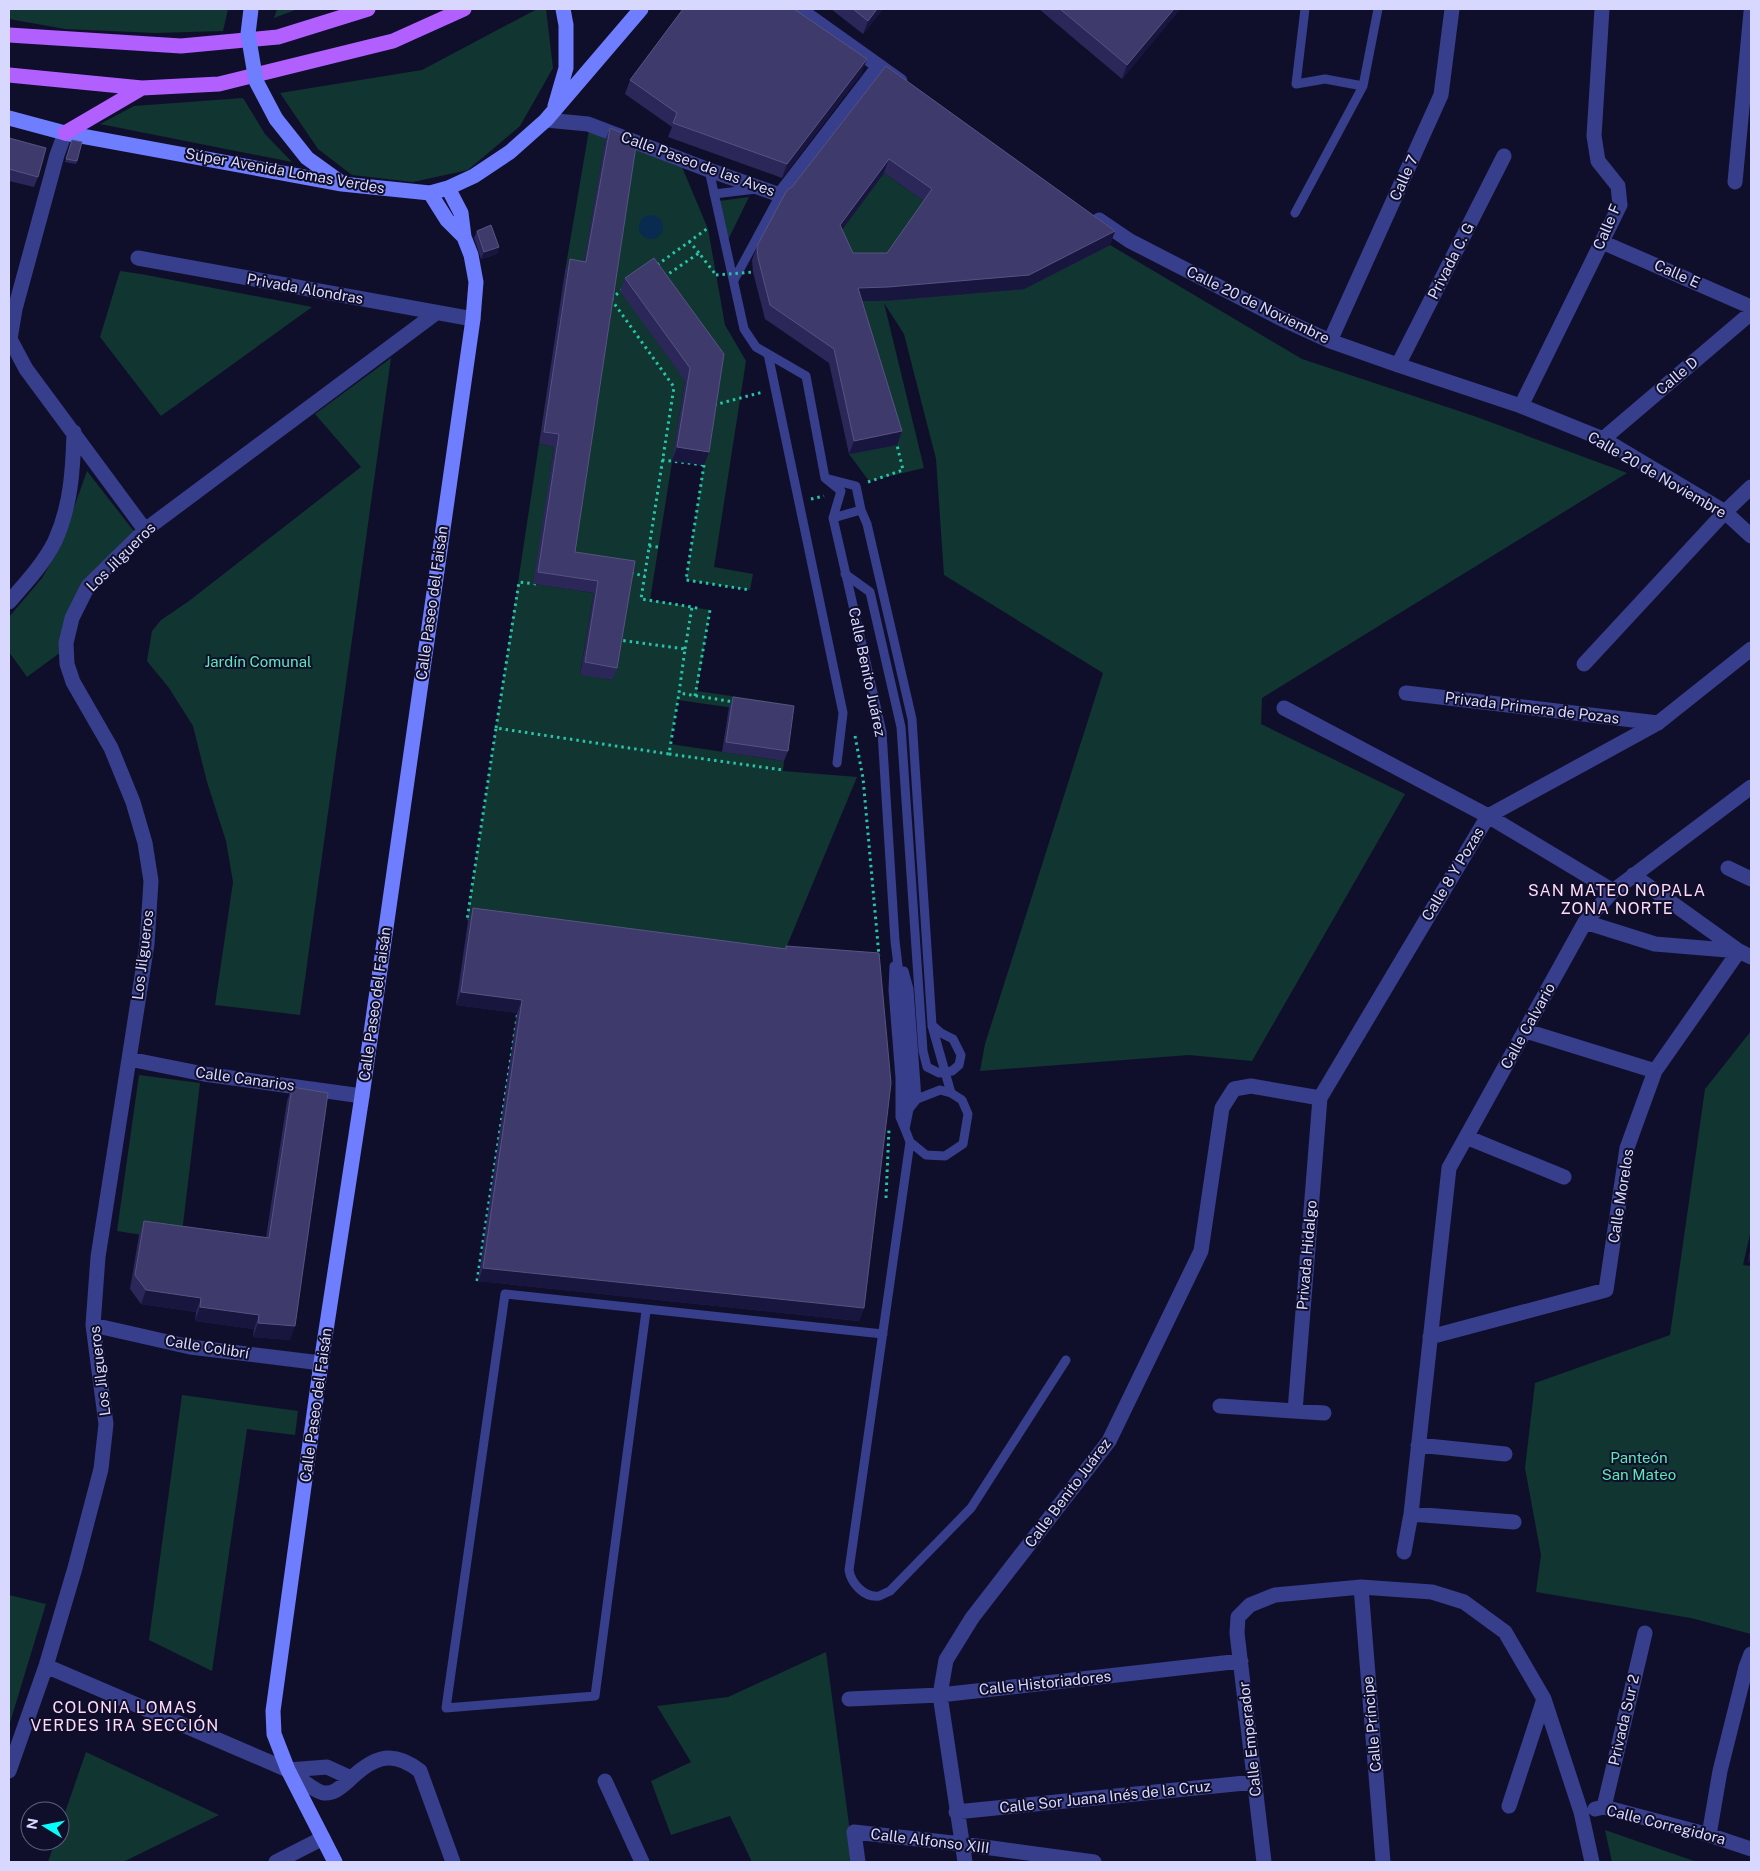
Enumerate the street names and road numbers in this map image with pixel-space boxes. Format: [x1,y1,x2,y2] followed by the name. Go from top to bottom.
[619,128,778,199] street label: Calle Paseo de las Aves
[184,145,386,196] street label: Súper Avenida Lomas Verdes
[1386,152,1421,203] street label: Calle 7
[1589,201,1624,252] street label: Calle F
[1424,220,1477,302] street label: Privada C. G
[1652,256,1703,291] street label: Calle E
[1184,262,1333,347] street label: Calle 20 de Noviembre
[245,270,365,307] street label: Privada Alondras
[1652,353,1701,398] street label: Calle D
[1585,428,1730,521] street label: Calle 20 de Noviembre
[83,519,159,595] street label: Los Jilgueros
[412,525,451,681] street label: Calle Paseo del Faisán
[845,606,890,738] street label: Calle Benito Juárez
[1444,688,1620,727] street label: Privada Primera de Pozas
[1418,824,1487,923] street label: Calle 8 Y Pozas
[129,909,156,1001] street label: Los Jilgueros
[355,926,394,1082] street label: Calle Paseo del Faisán
[1497,980,1558,1072] street label: Calle Calvario
[194,1063,296,1094] street label: Calle Canarios
[1605,1148,1636,1244] street label: Calle Morelos
[1293,1199,1320,1311] street label: Privada Hidalgo
[86,1325,113,1417] street label: Los Jilgueros
[296,1327,335,1483] street label: Calle Paseo del Faisán
[164,1331,251,1362] street label: Calle Colibrí
[1021,1435,1114,1550] street label: Calle Benito Juárez
[978,1667,1112,1698] street label: Calle Historiadores
[1605,1673,1642,1767] street label: Privada Sur 2
[1359,1675,1384,1773] street label: Calle Príncipe
[1235,1680,1264,1797] street label: Calle Emperador
[998,1777,1211,1816] street label: Calle Sor Juana Inés de la Cruz
[1605,1801,1727,1848] street label: Calle Corregidora
[870,1825,990,1856] street label: Calle Alfonso XIII

